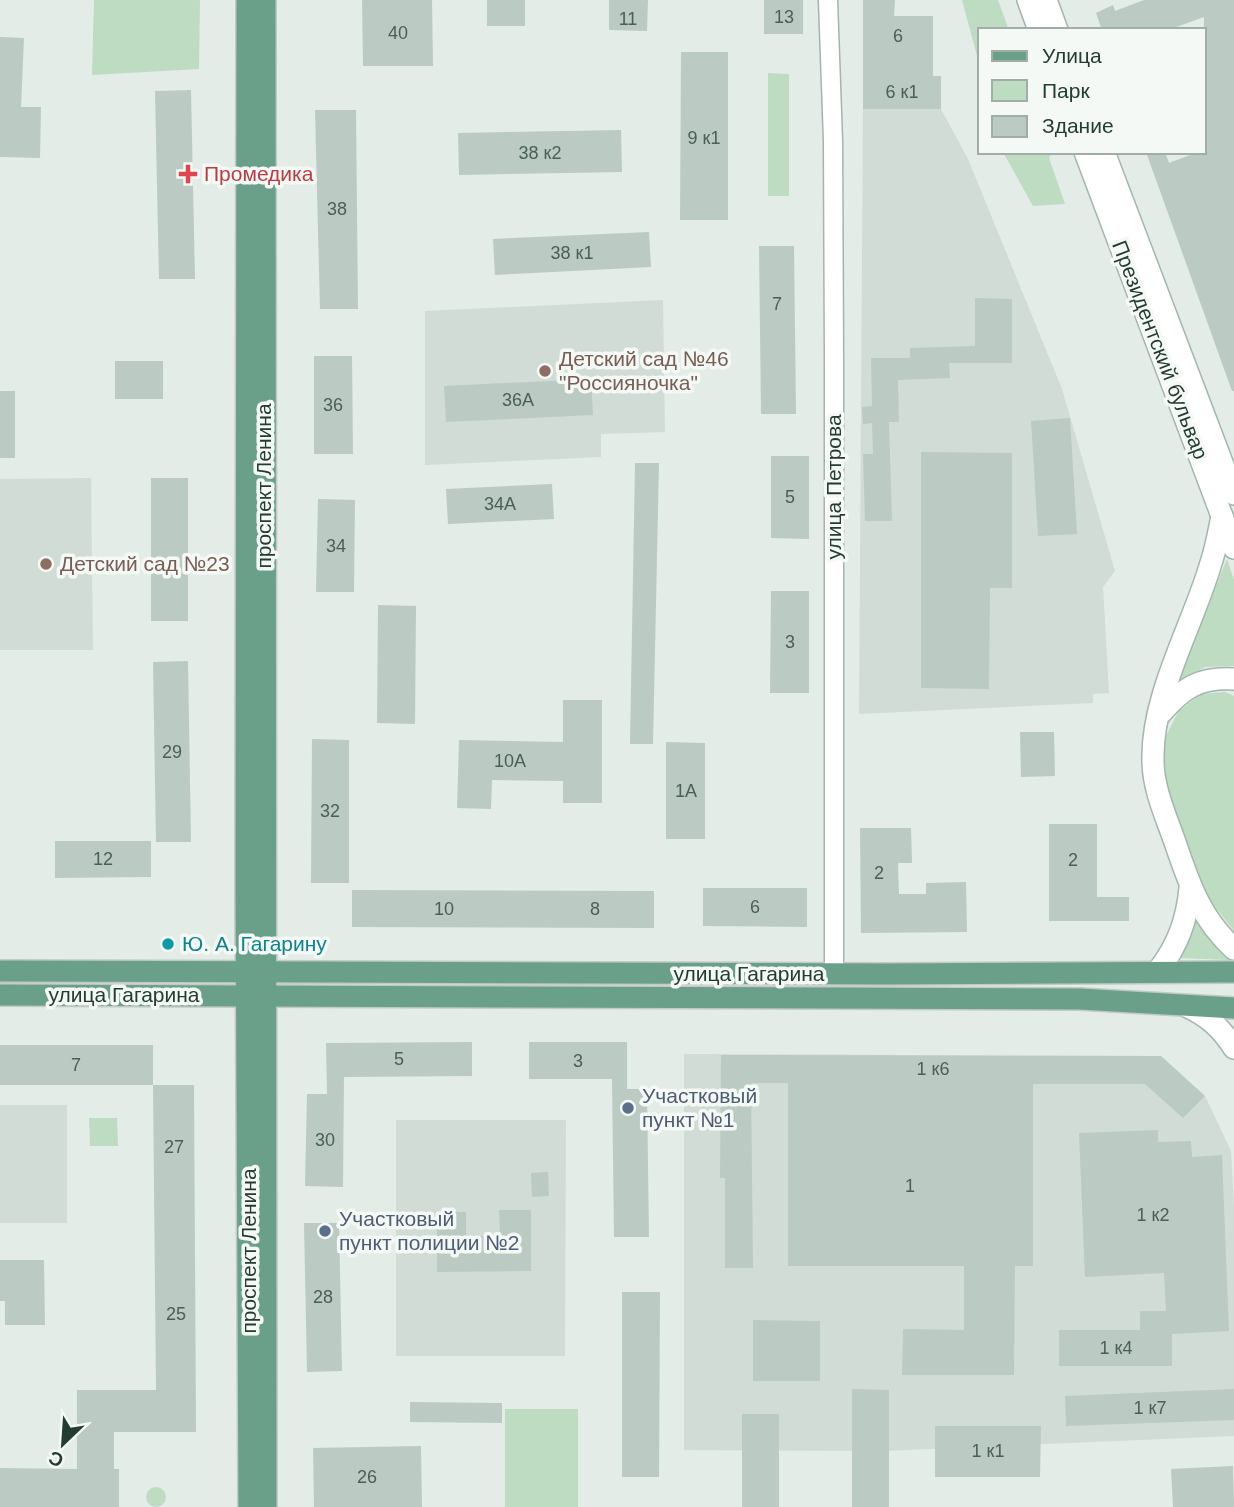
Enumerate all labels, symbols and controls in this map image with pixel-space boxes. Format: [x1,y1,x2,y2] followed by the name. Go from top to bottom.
[774,7,794,27] house number: 13
[619,9,637,29] house number: 11
[388,23,408,43] house number: 40
[893,26,903,46] house number: 6
[978,28,1206,154] legend
[1042,44,1102,67] text: Улица
[1042,79,1090,102] text: Парк
[886,82,918,102] house number: 6 к1
[1042,114,1114,137] text: Здание
[688,128,720,148] house number: 9 к1
[519,143,561,163] house number: 38 к2
[204,162,314,185] place label: Промедика
[178,164,198,184] marker: Промедика
[327,199,347,219] house number: 38
[1108,237,1213,462] street label: Президентский бульвар
[551,243,593,263] house number: 38 к1
[772,294,782,314] house number: 7
[559,347,729,394] place label: Детский сад №46 "Россияночка"
[537,363,553,379] marker: Детский сад №46 "Россияночка"
[502,390,534,410] house number: 36А
[323,395,343,415] house number: 36
[252,403,275,569] street label: проспект Ленина
[822,414,845,560] street label: улица Петрова
[785,487,795,507] house number: 5
[484,494,516,514] house number: 34А
[326,536,346,556] house number: 34
[60,552,230,575] place label: Детский сад №23
[38,556,54,572] marker: Детский сад №23
[785,632,795,652] house number: 3
[162,742,182,762] house number: 29
[494,751,526,771] house number: 10А
[675,781,697,801] house number: 1А
[320,801,340,821] house number: 32
[93,849,113,869] house number: 12
[1068,850,1078,870] house number: 2
[874,863,884,883] house number: 2
[750,897,760,917] house number: 6
[434,899,454,919] house number: 10
[590,899,600,919] house number: 8
[182,932,327,955] place label: Ю. А. Гагарину
[160,936,176,952] marker: Ю. А. Гагарину
[674,962,825,985] street label: улица Гагарина
[49,983,200,1006] street label: улица Гагарина
[394,1049,404,1069] house number: 5
[573,1051,583,1071] house number: 3
[71,1055,81,1075] house number: 7
[917,1059,949,1079] house number: 1 к6
[642,1084,757,1131] place label: Участковый пункт №1
[620,1100,636,1116] marker: Участковый пункт №1
[315,1130,335,1150] house number: 30
[164,1137,184,1157] house number: 27
[237,1168,260,1334] street label: проспект Ленина
[905,1176,915,1196] house number: 1
[1137,1205,1169,1225] house number: 1 к2
[339,1207,519,1254] place label: Участковый пункт полиции №2
[317,1223,333,1239] marker: Участковый пункт полиции №2
[313,1287,333,1307] house number: 28
[166,1304,186,1324] house number: 25
[1100,1338,1132,1358] house number: 1 к4
[1134,1398,1166,1418] house number: 1 к7
[28,1409,98,1479] north arrow
[972,1441,1004,1461] house number: 1 к1
[45,1446,67,1471] text: С
[357,1467,377,1487] house number: 26

